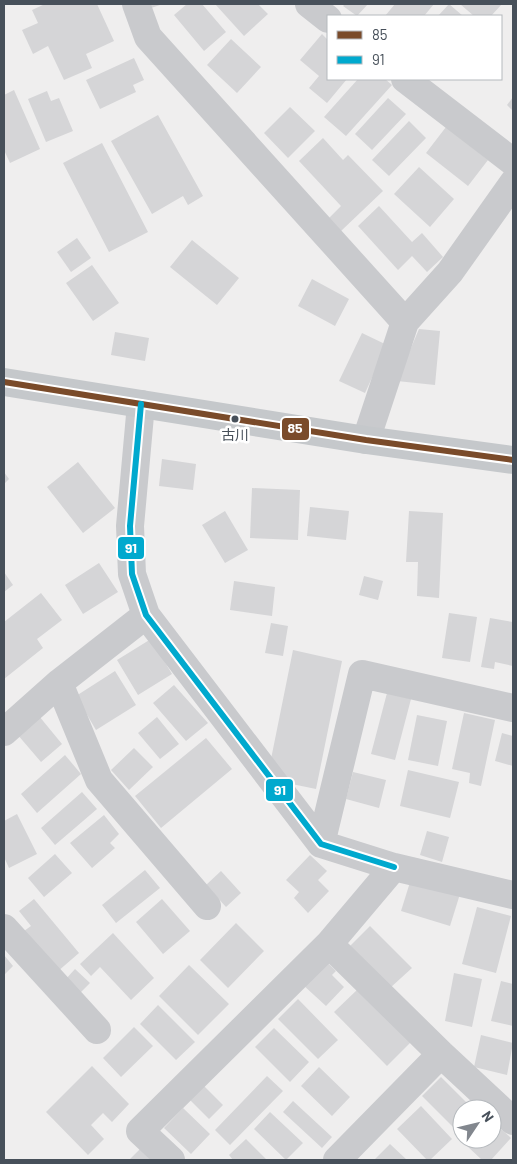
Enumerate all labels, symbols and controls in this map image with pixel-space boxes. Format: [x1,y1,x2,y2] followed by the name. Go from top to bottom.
[327,15,502,80] legend
[372,25,388,43] text: 85
[372,50,385,68] text: 91
[230,414,240,424] marker: 古川
[281,417,310,441] line badge: 85
[287,419,303,436] text: 85
[221,426,249,443] place label: 古川
[117,536,145,560] line badge: 91
[125,539,137,556] text: 91
[265,778,294,802] line badge: 91
[274,781,286,798] text: 91
[452,1099,502,1149] north arrow
[478,1108,498,1125] text: N

